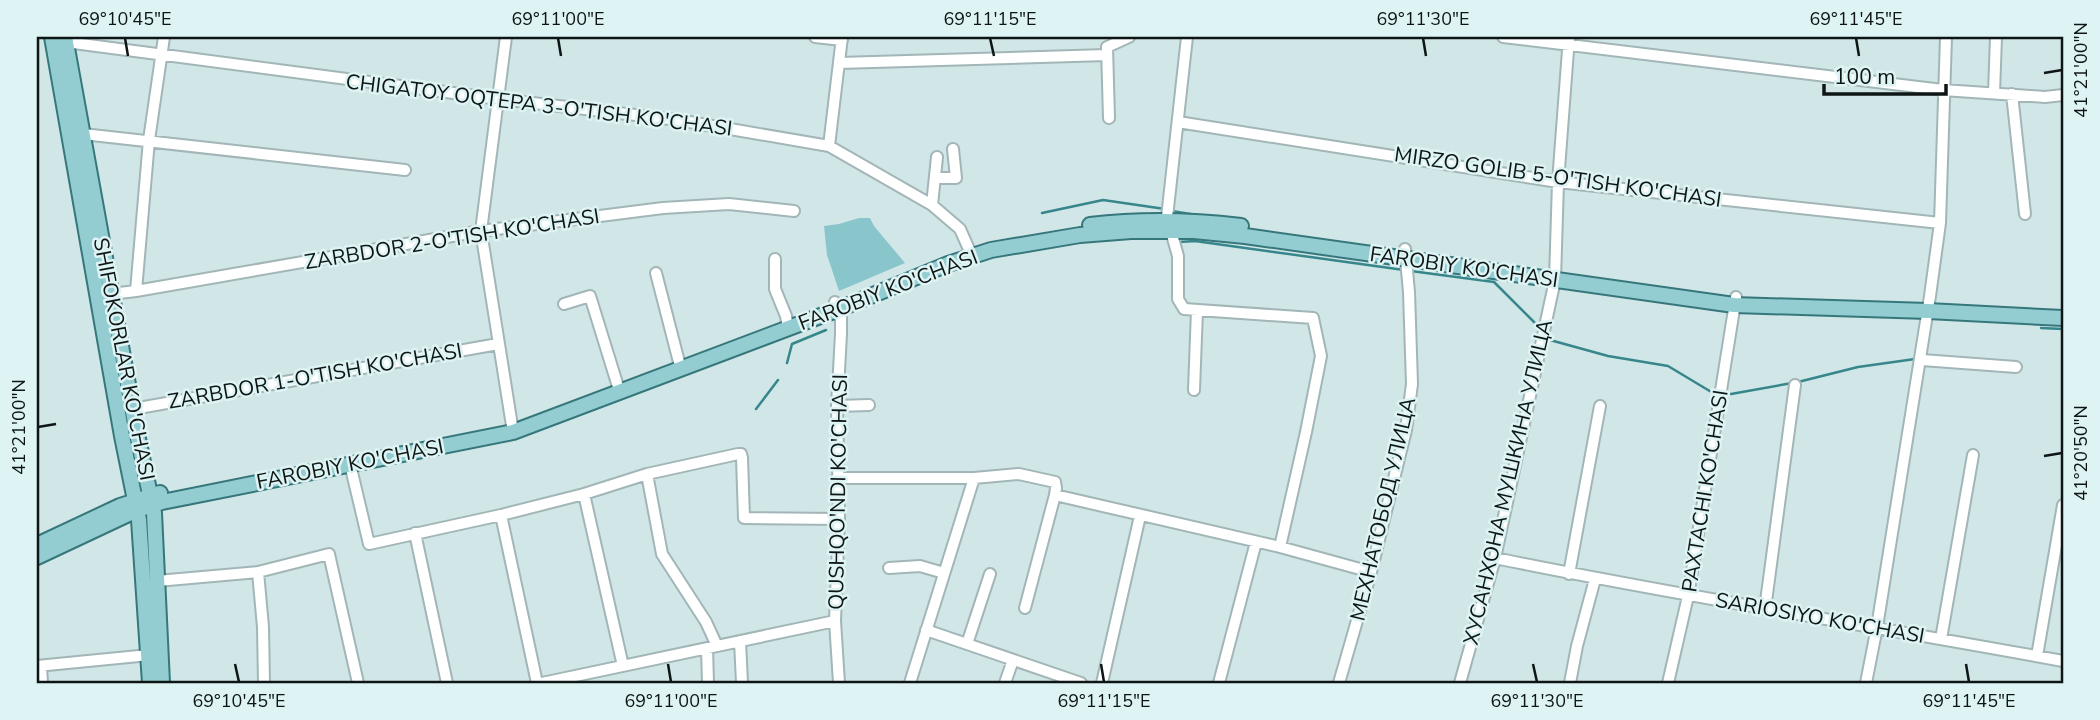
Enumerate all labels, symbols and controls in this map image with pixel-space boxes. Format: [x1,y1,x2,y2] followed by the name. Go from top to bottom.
[79,7,172,31] text: 69°10'45"E
[512,7,605,31] text: 69°11'00"E
[944,7,1037,31] text: 69°11'15"E
[1377,7,1470,31] text: 69°11'30"E
[1810,7,1903,31] text: 69°11'45"E
[2069,22,2093,118] text: 41°21'00"N
[1824,52,1946,96] scale bar
[1834,63,1895,91] text: 100 m
[344,67,734,143] street label: CHIGATOY OQTEPA 3-O'TISH KO'CHASI
[1393,140,1723,214] street label: MIRZO GOLIB 5-O'TISH KO'CHASI
[303,202,601,276] street label: ZARBDOR 2-O'TISH KO'CHASI
[87,235,161,483] street label: SHIFOKORLAR KO'CHASI
[1368,240,1560,294] street label: FAROBIY KO'CHASI
[794,243,982,337] street label: FAROBIY KO'CHASI
[1457,316,1559,648] street label: ХУСАНХОНА МУШКИНА УЛИЦА
[166,336,464,416] street label: ZARBDOR 1-O'TISH KO'CHASI
[822,374,854,610] street label: QUSHQO'NDI KO'CHASI
[7,379,31,475] text: 41°21'00"N
[1675,388,1735,594] street label: PAXTACHI KO'CHASI
[1344,394,1422,624] street label: МЕХНАТОБОД УЛИЦА
[2069,405,2093,501] text: 41°20'50"N
[254,432,446,496] street label: FAROBIY KO'CHASI
[1713,586,1927,650] street label: SARIOSIYO KO'CHASI
[193,689,286,713] text: 69°10'45"E
[625,689,718,713] text: 69°11'00"E
[1058,689,1151,713] text: 69°11'15"E
[1491,689,1584,713] text: 69°11'30"E
[1923,689,2016,713] text: 69°11'45"E

